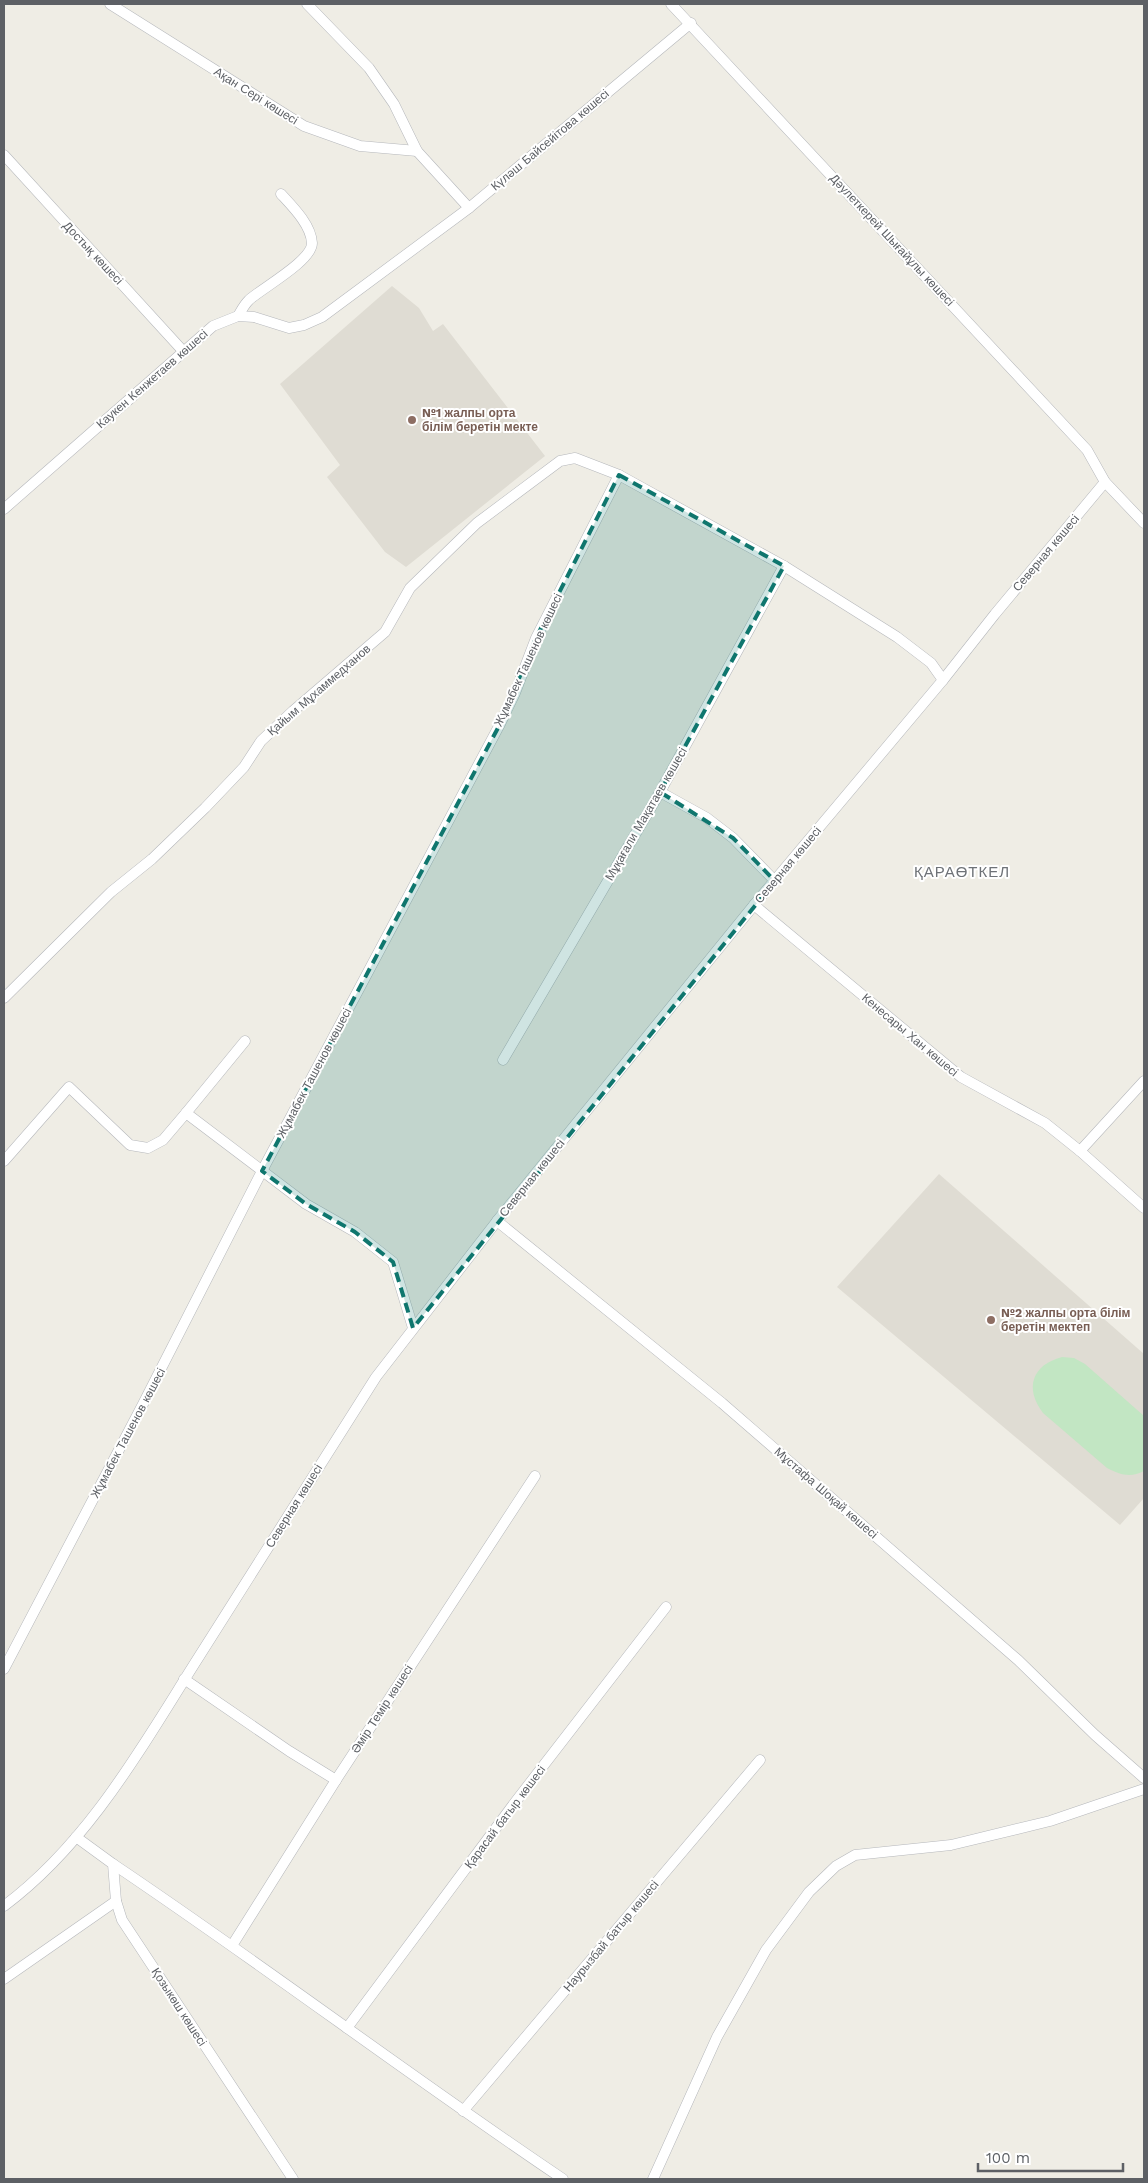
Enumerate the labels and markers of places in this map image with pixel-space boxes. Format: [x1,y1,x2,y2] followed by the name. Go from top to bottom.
[422,406,538,434] place label: №1 жалпы орта білім беретін мекте
[406,414,418,426] marker: №1 жалпы орта білім беретін мекте
[1001,1306,1131,1334] place label: №2 жалпы орта білім беретін мектеп
[985,1314,997,1326] marker: №2 жалпы орта білім беретін мектеп

